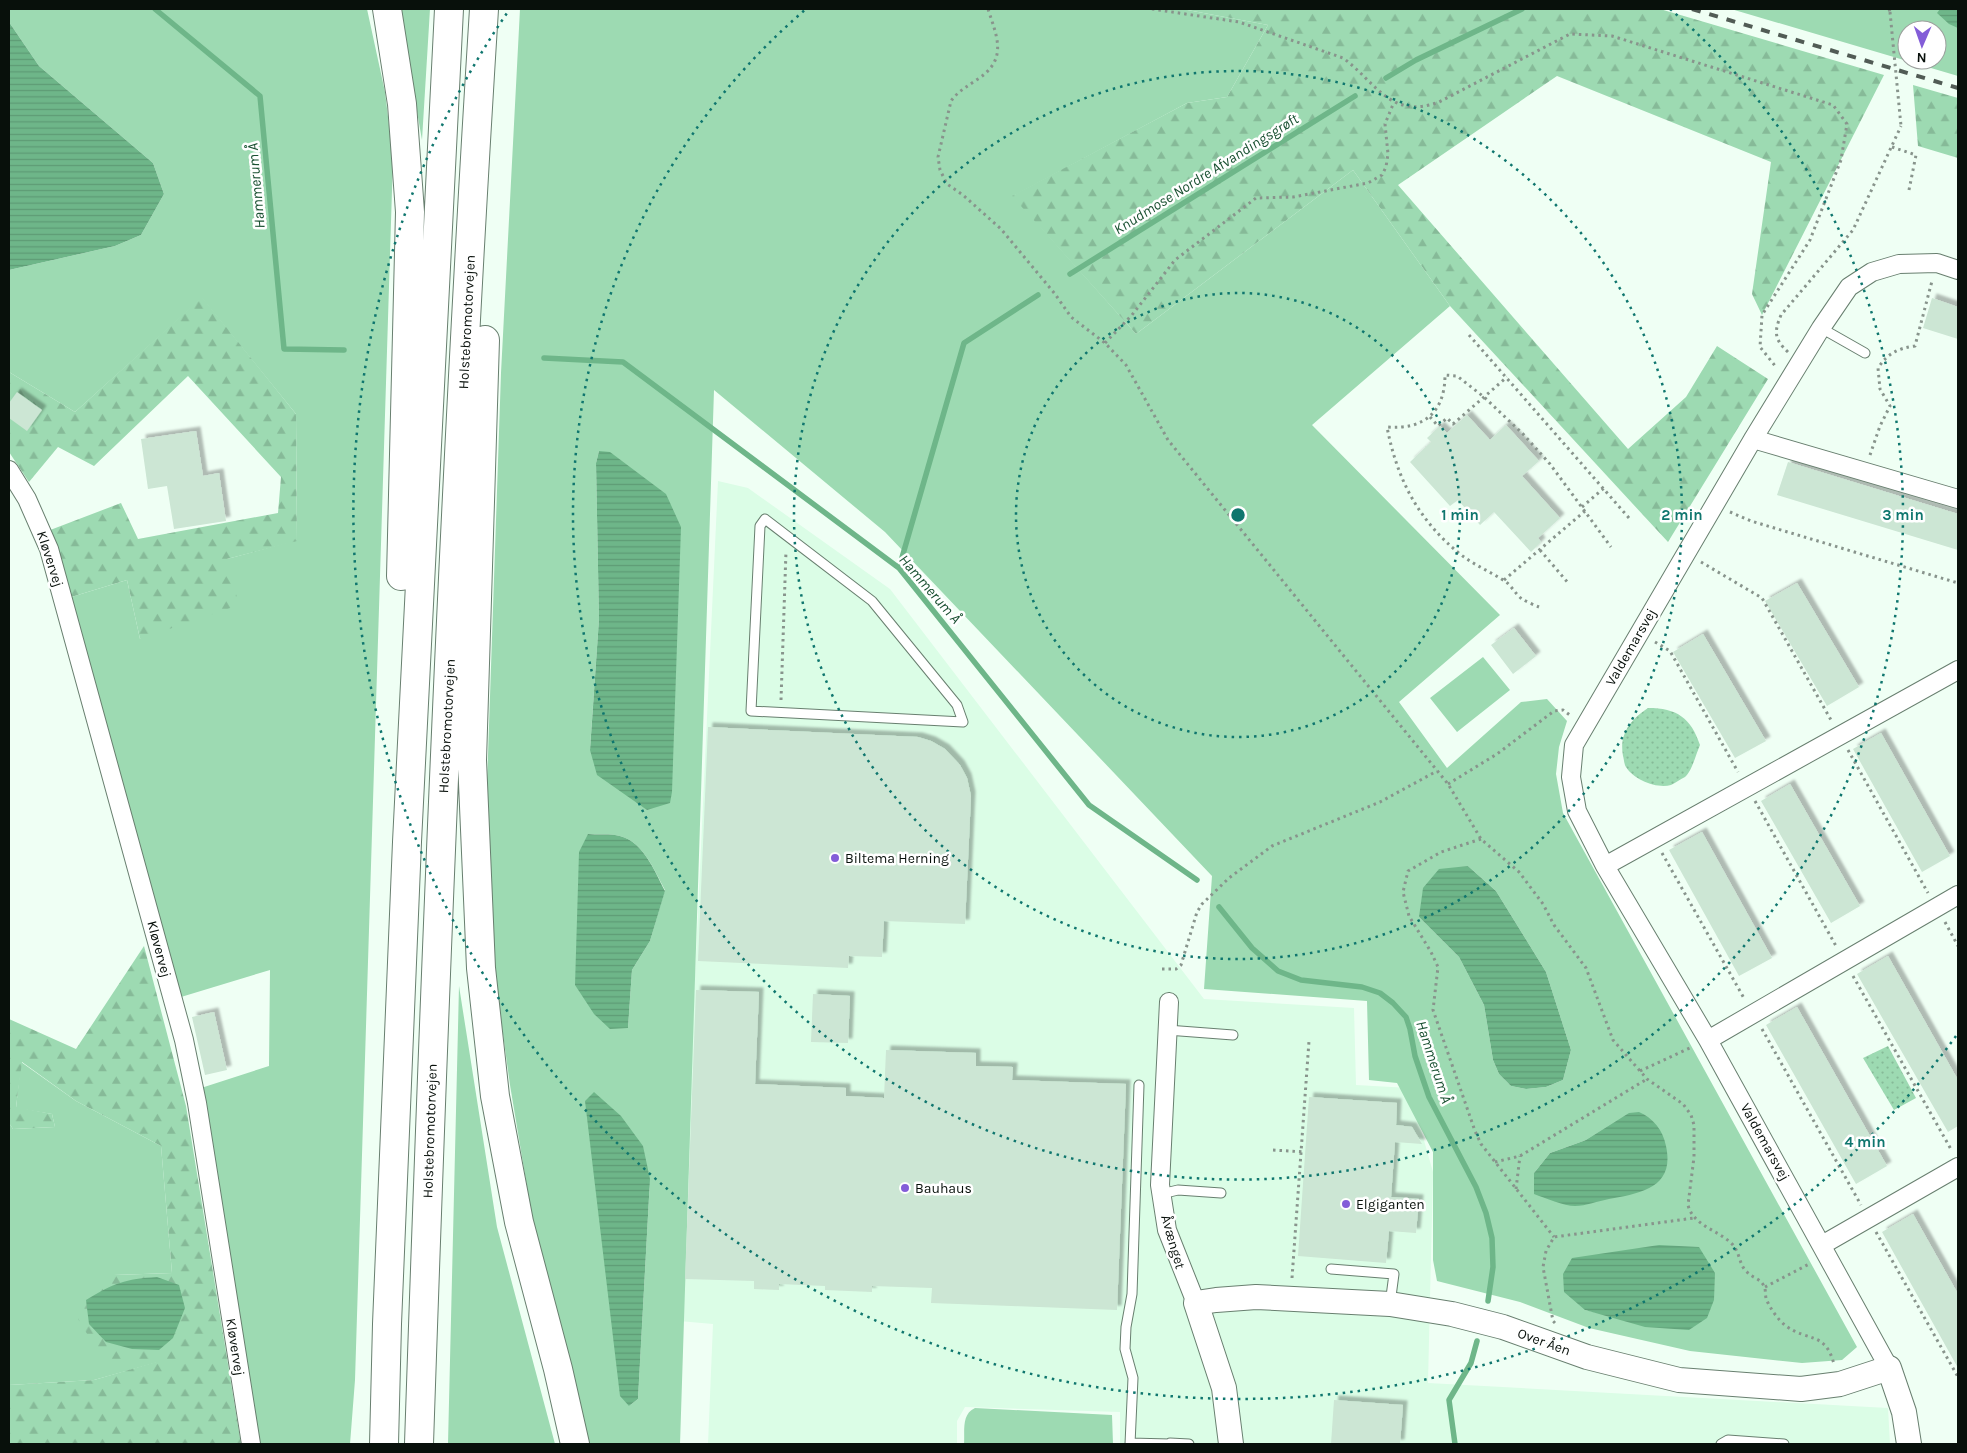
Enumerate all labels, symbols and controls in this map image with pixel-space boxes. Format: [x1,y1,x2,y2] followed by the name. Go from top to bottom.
[1897,20,1947,70] north arrow
[1916,49,1927,66] text: N
[1110,109,1302,238] water label: Knudmose Nordre Afvandingsgrøft
[243,142,269,229] water label: Hammerum Å
[455,254,479,390] street label: Holstebromotorvejen
[1229,506,1247,524] centre of rings
[1441,506,1479,524] text: 1 min
[1661,506,1703,524] text: 2 min
[1882,506,1924,524] text: 3 min
[33,529,67,589] street label: Kløvervej
[895,551,965,627] water label: Hammerum Å
[1602,605,1660,689] street label: Valdemarsvej
[435,658,459,794] street label: Holstebromotorvejen
[845,850,949,867] place label: Biltema Herning
[829,852,841,864] marker: Biltema Herning
[143,919,175,979] street label: Kløvervej
[1412,1018,1456,1106] water label: Hammerum Å
[419,1063,441,1199] street label: Holstebromotorvejen
[1737,1100,1793,1184] street label: Valdemarsvej
[1844,1133,1886,1151] text: 4 min
[915,1180,972,1197] place label: Bauhaus
[899,1182,911,1194] marker: Bauhaus
[1356,1196,1425,1213] place label: Elgiganten
[1340,1198,1352,1210] marker: Elgiganten
[1157,1213,1189,1271] street label: Åvænget
[222,1317,248,1377] street label: Kløvervej
[1515,1325,1573,1359] street label: Over Åen

